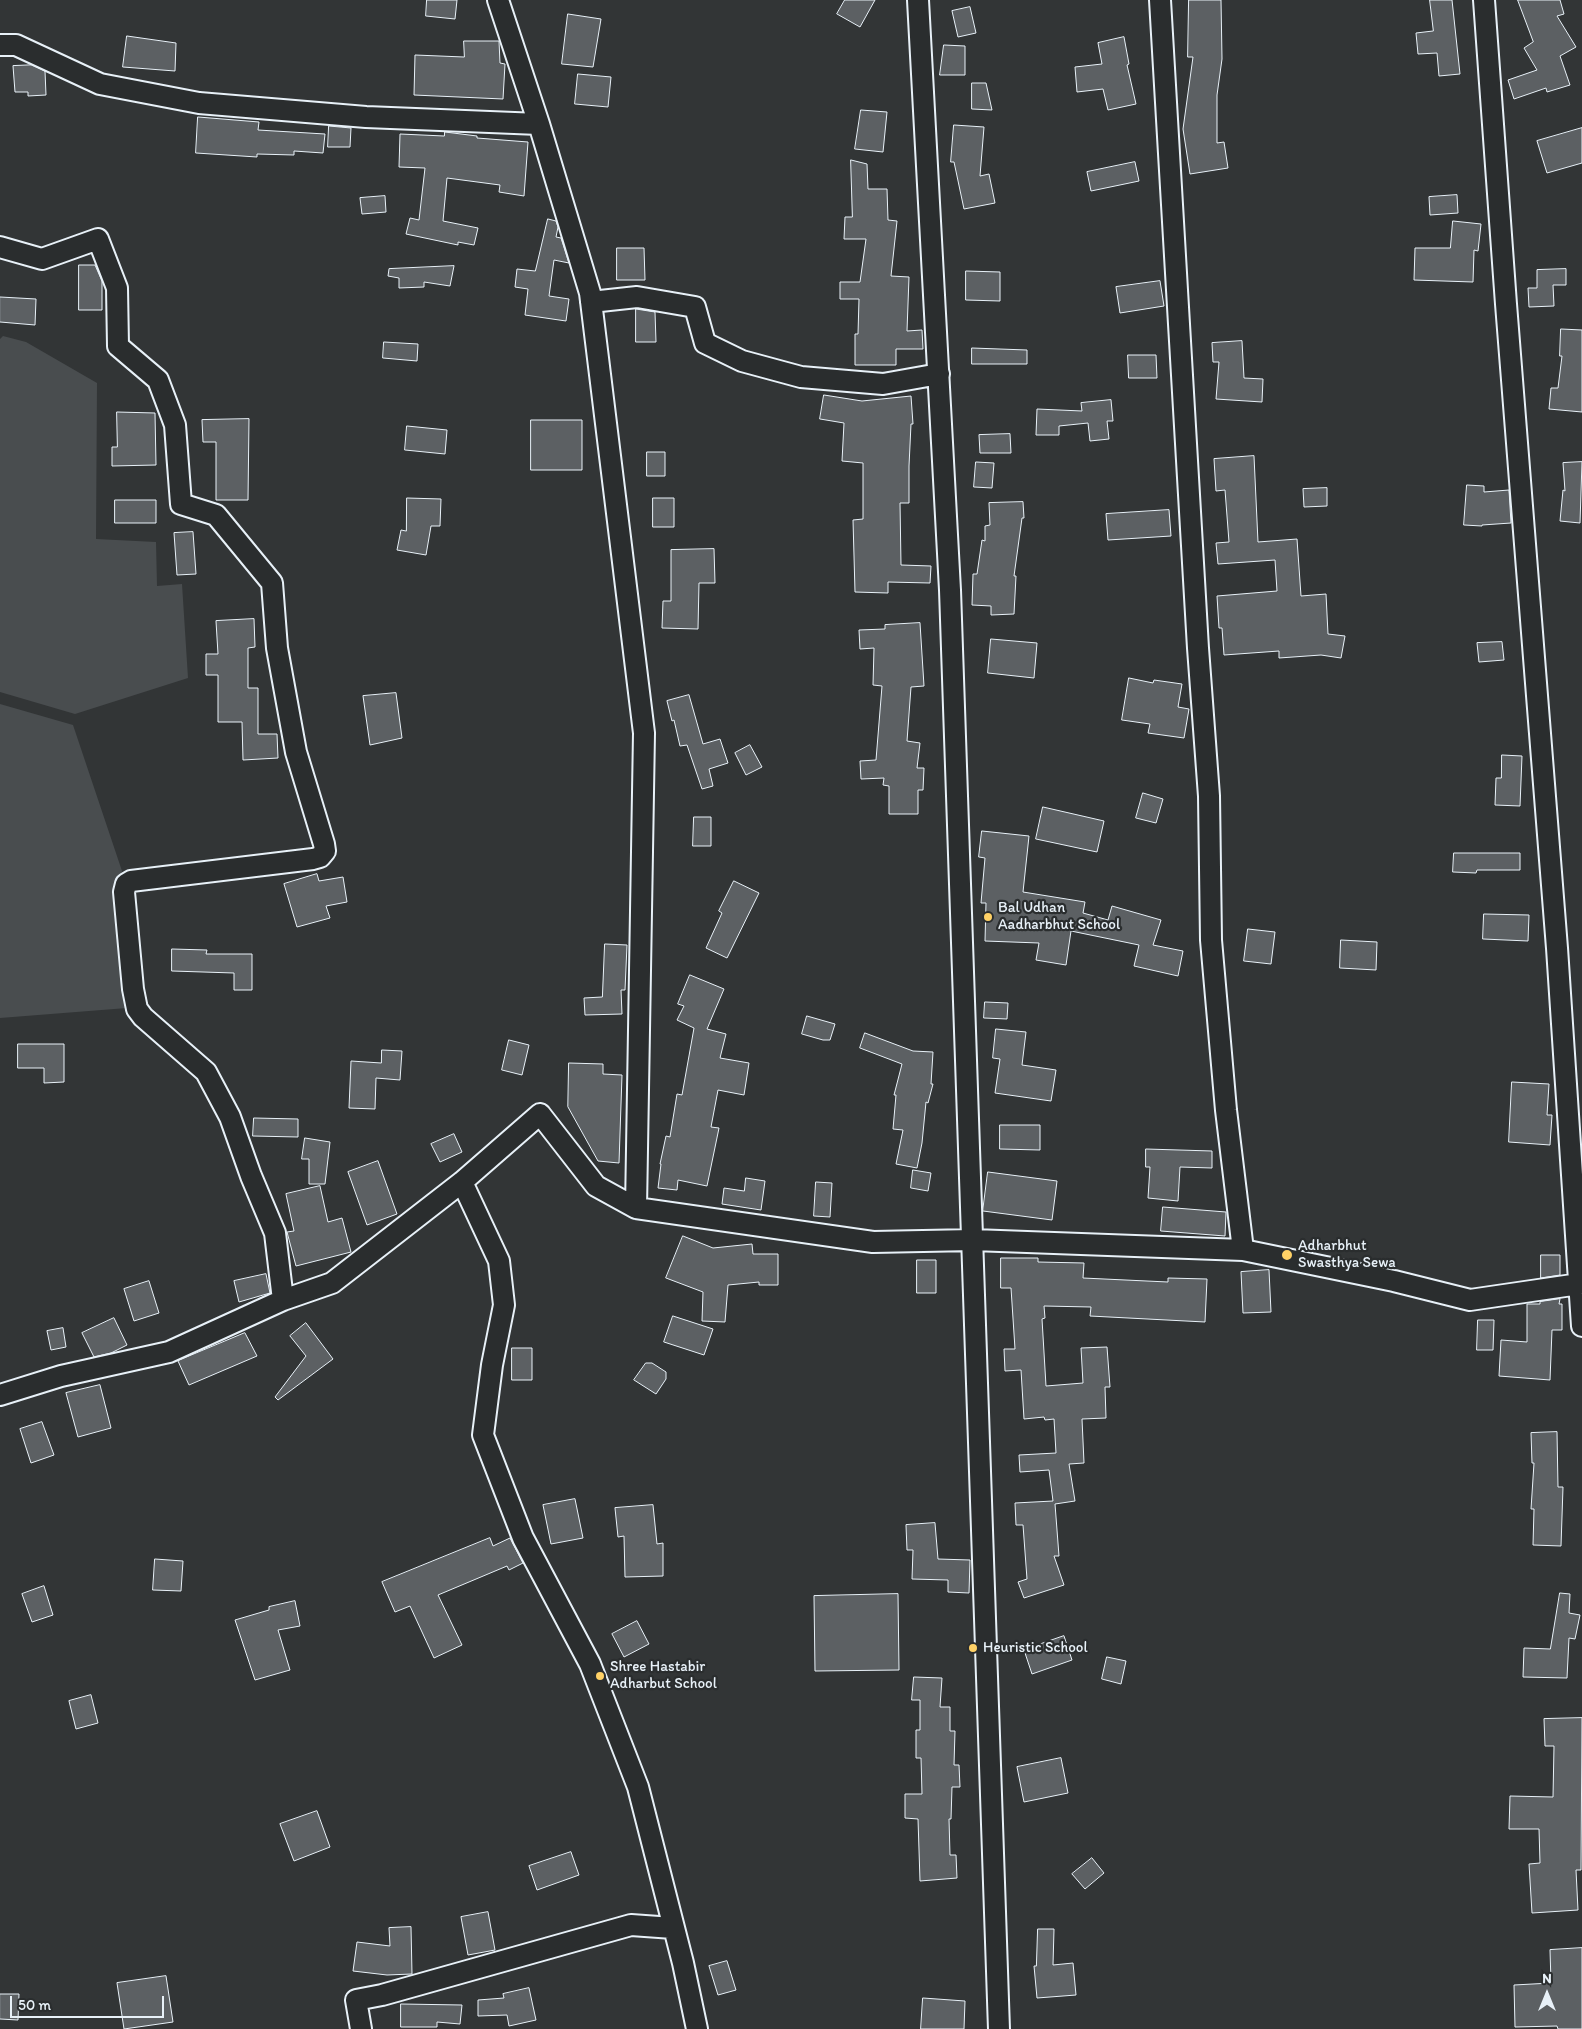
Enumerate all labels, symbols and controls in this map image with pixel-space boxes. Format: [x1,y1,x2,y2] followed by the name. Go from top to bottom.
[998,899,1120,934] place label: Bal Udhan Aadharbhut School
[982,911,994,923] marker: Bal Udhan Aadharbhut School
[1298,1237,1396,1272] place label: Adharbhut Swasthya Sewa
[1280,1248,1294,1262] marker: Adharbhut Swasthya Sewa
[983,1639,1088,1657] place label: Heuristic School
[967,1642,979,1654] marker: Heuristic School
[610,1658,717,1693] place label: Shree Hastabir Adharbut School
[594,1670,606,1682] marker: Shree Hastabir Adharbut School
[1522,1969,1572,2019] north arrow
[1542,1970,1552,1987] text: N
[12,1986,166,2018] scale bar
[18,1996,51,2014] text: 50 m

